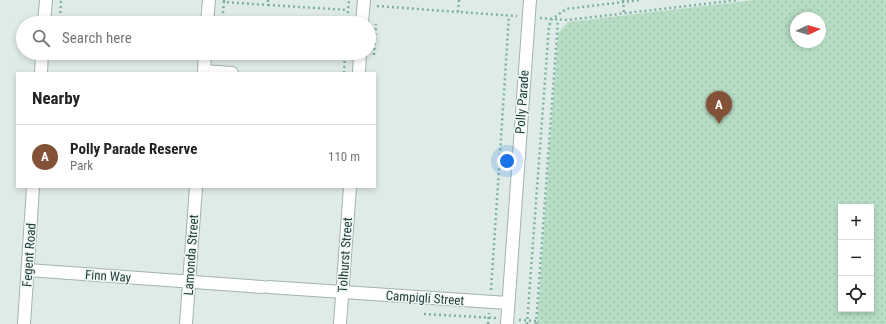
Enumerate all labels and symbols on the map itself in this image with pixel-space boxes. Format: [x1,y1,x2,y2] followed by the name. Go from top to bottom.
[790,12,826,48] north arrow
[512,70,532,134] street label: Polly Parade
[706,91,732,124] pin: A
[497,151,517,171] your location
[181,214,201,296] street label: Lamonda Street
[335,217,355,293] street label: Tolhurst Street
[19,223,39,287] street label: Fegent Road
[85,267,132,285] street label: Finn Way
[385,288,465,308] street label: Campigli Street

